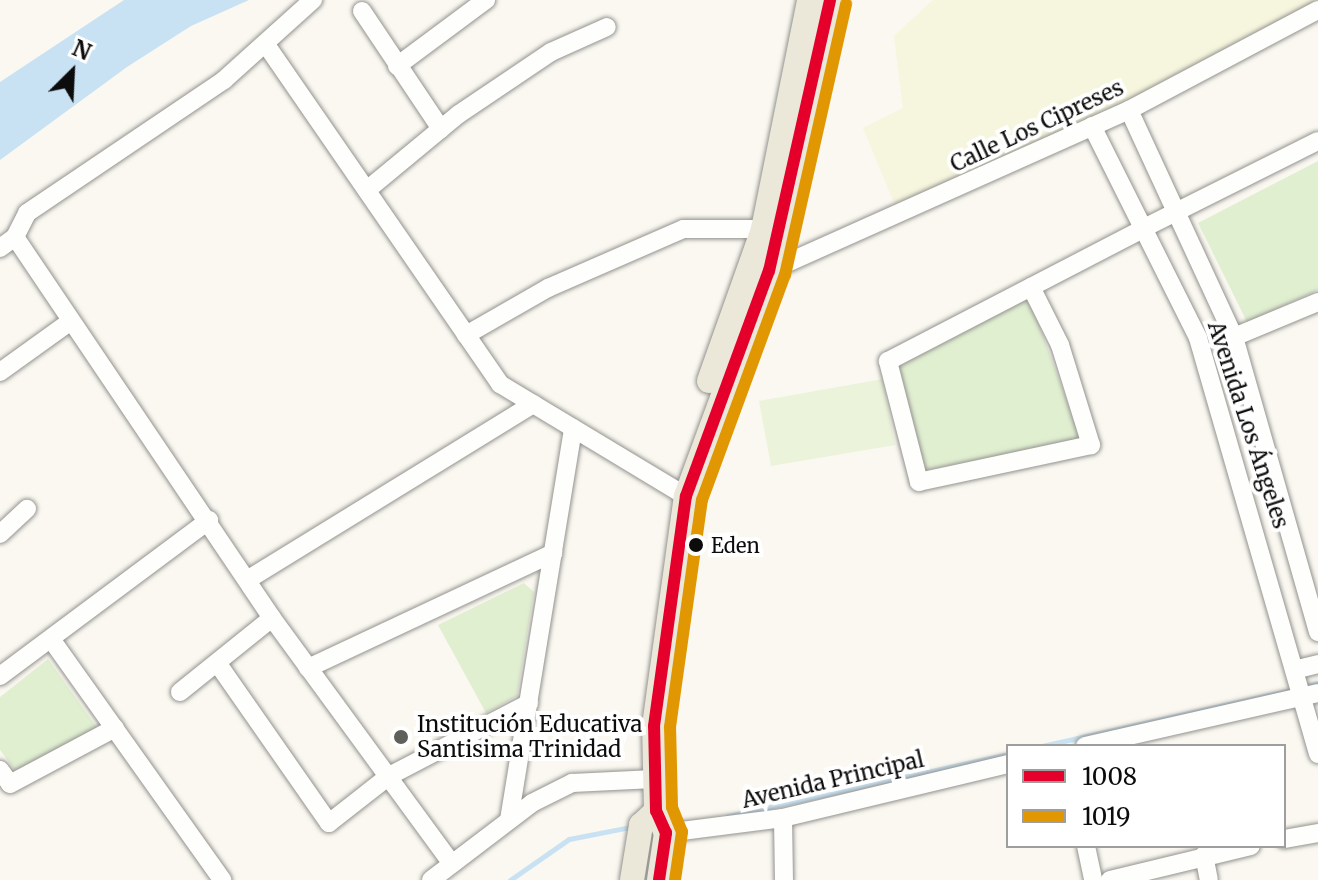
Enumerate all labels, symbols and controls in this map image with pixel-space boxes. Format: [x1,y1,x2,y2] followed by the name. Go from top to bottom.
[32,32,112,112] north arrow
[68,34,95,66] text: N
[946,74,1128,178] street label: Calle Los Cipreses
[1202,318,1294,532] street label: Avenida Los Ángeles
[711,533,760,557] place label: Eden
[688,537,704,553] marker: Eden
[417,711,642,762] place label: Institución Educativa Santisima Trinidad
[392,728,410,746] marker: Institución Educativa Santisima Trinidad
[1006,744,1286,848] legend
[739,746,927,814] street label: Avenida Principal
[1082,761,1137,792] text: 1008
[1082,801,1131,832] text: 1019

